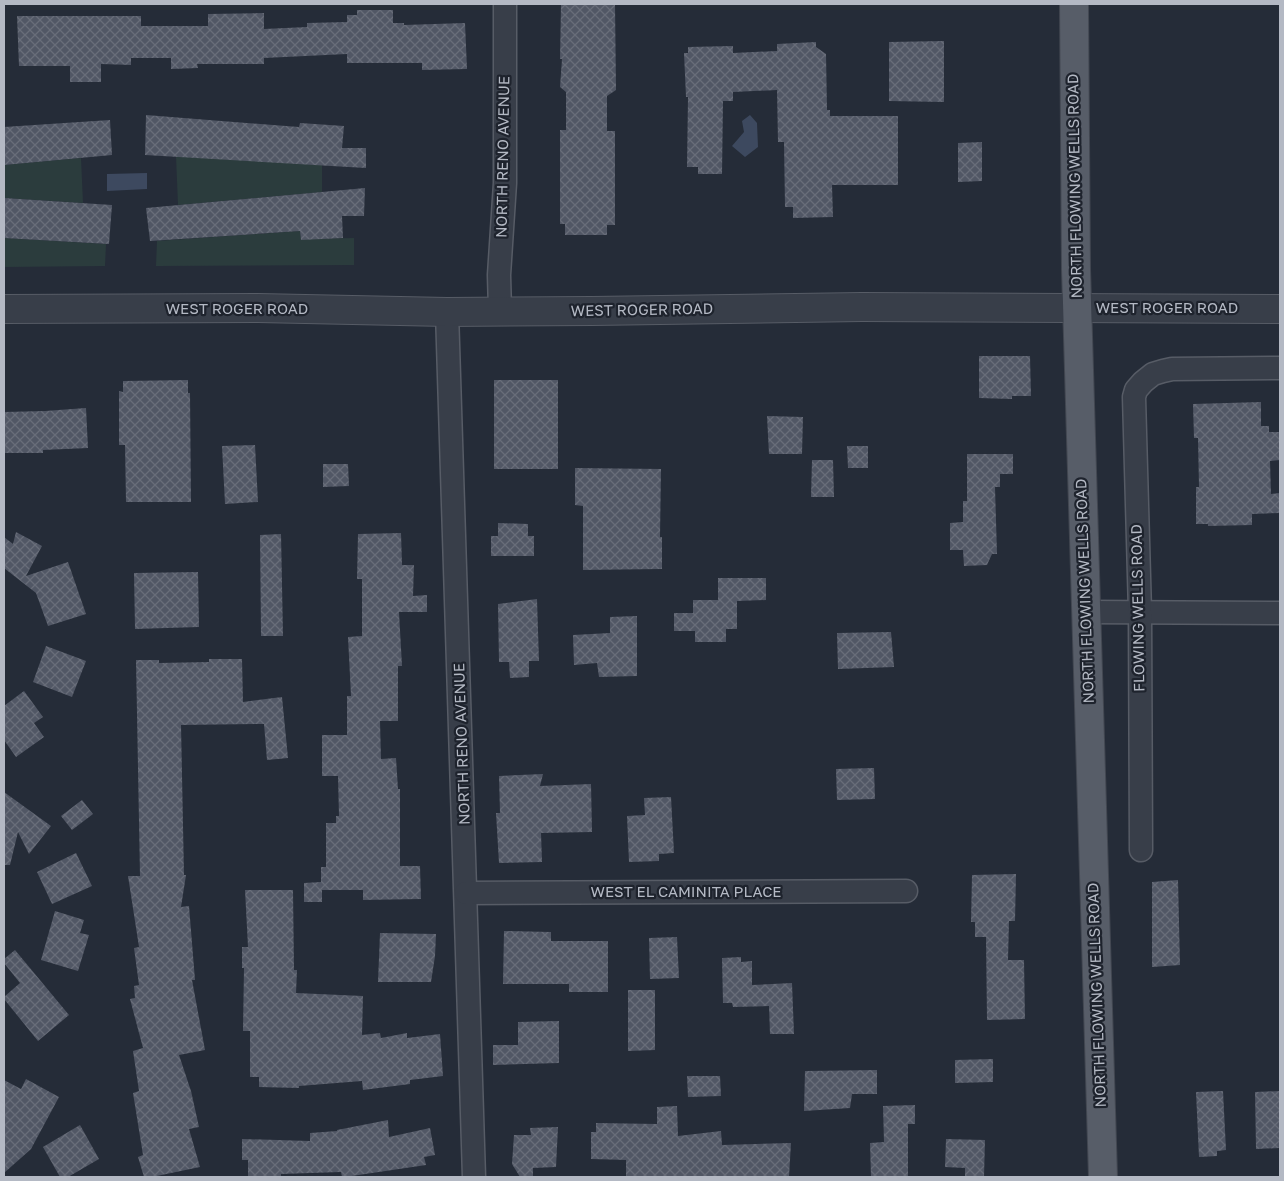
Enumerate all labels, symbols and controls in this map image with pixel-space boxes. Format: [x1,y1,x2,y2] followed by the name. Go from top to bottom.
[1063,73,1085,299] street label: NORTH FLOWING WELLS ROAD
[492,76,512,238] street label: NORTH RENO AVENUE
[1096,298,1238,316] street label: WEST ROGER ROAD
[166,299,308,317] street label: WEST ROGER ROAD
[571,299,713,319] street label: WEST ROGER ROAD
[1071,478,1097,704] street label: NORTH FLOWING WELLS ROAD
[1127,524,1147,692] street label: FLOWING WELLS ROAD
[449,663,473,825] street label: NORTH RENO AVENUE
[591,882,782,900] street label: WEST EL CAMINITA PLACE
[1083,882,1109,1108] street label: NORTH FLOWING WELLS ROAD

